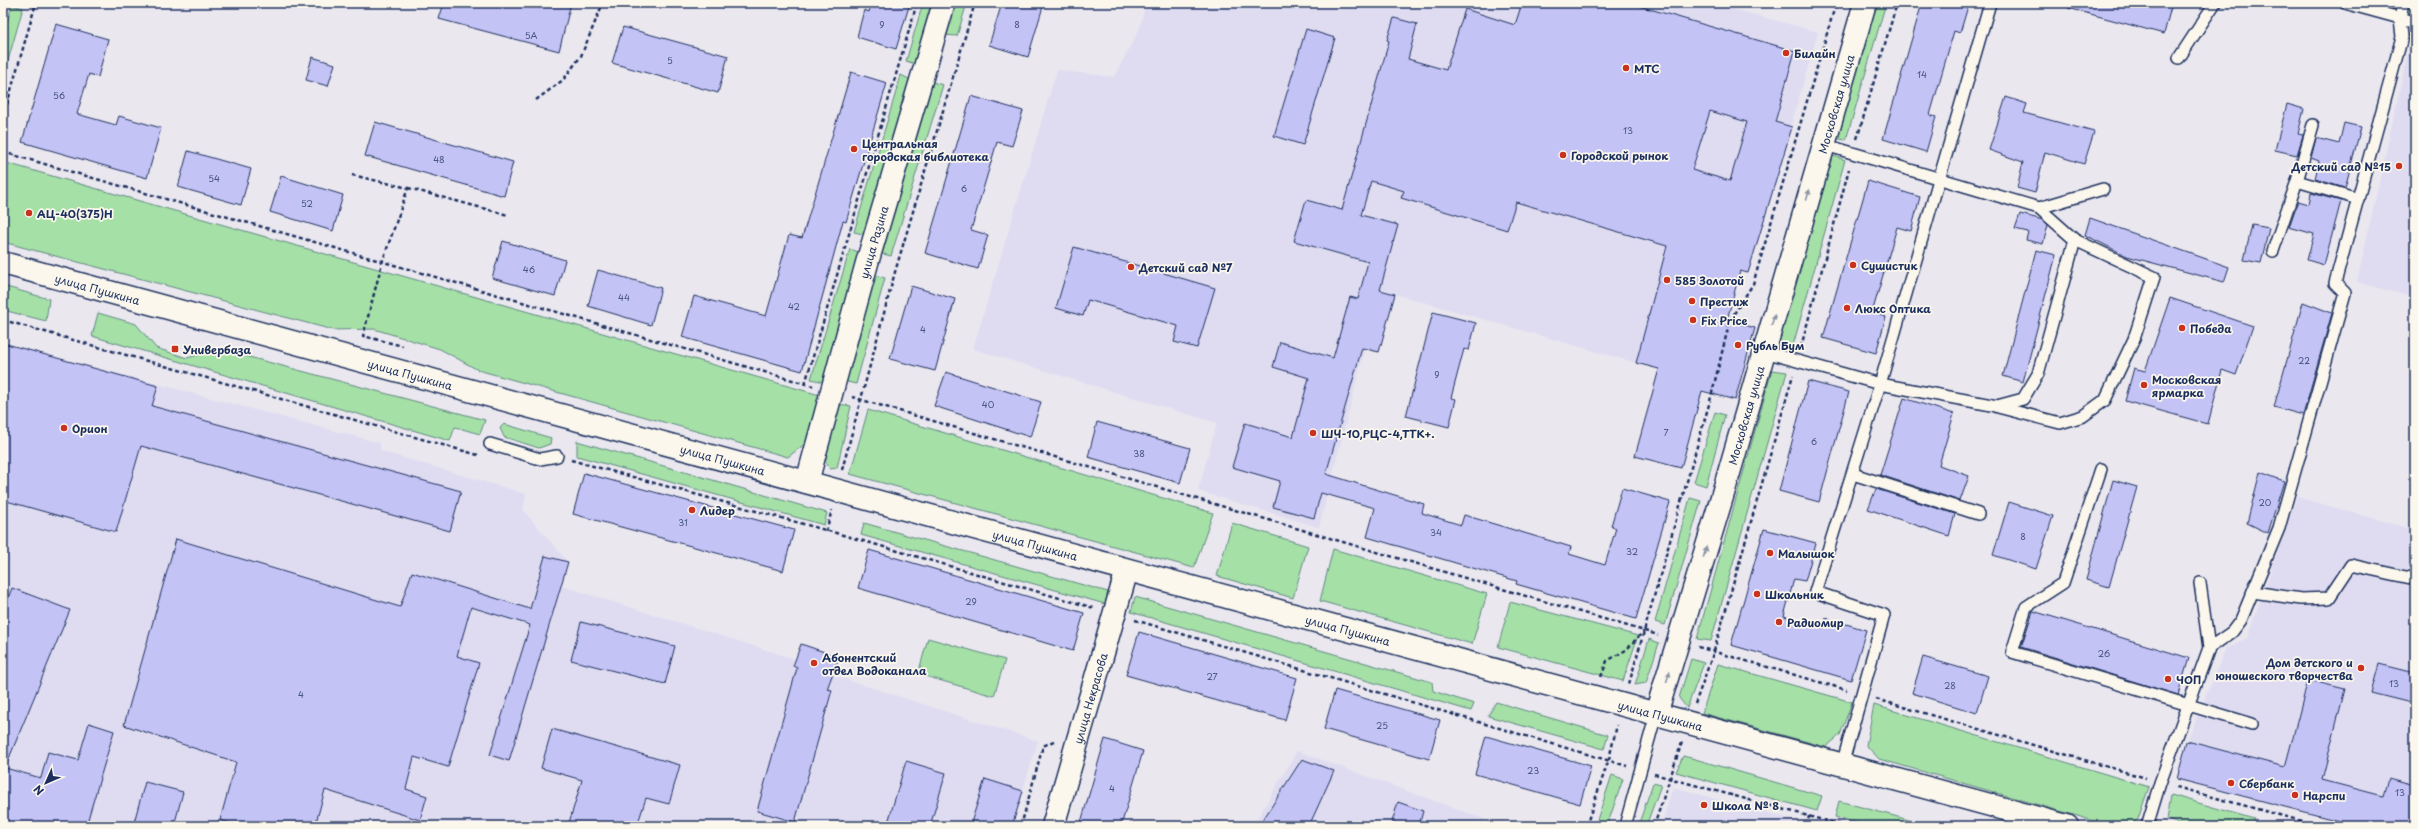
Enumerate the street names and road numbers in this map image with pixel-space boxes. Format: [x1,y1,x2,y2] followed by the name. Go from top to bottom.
[1813,52,1858,155] street label: Московская улица
[855,203,892,280] street label: улица Разина
[53,269,142,309] street label: улица Пушкина
[366,354,455,394] street label: улица Пушкина
[1723,364,1768,467] street label: Московская улица
[678,440,767,479] street label: улица Пушкина
[991,525,1080,564] street label: улица Пушкина
[1303,610,1392,650] street label: улица Пушкина
[1069,651,1111,746] street label: улица Некрасова
[1616,695,1705,735] street label: улица Пушкина

